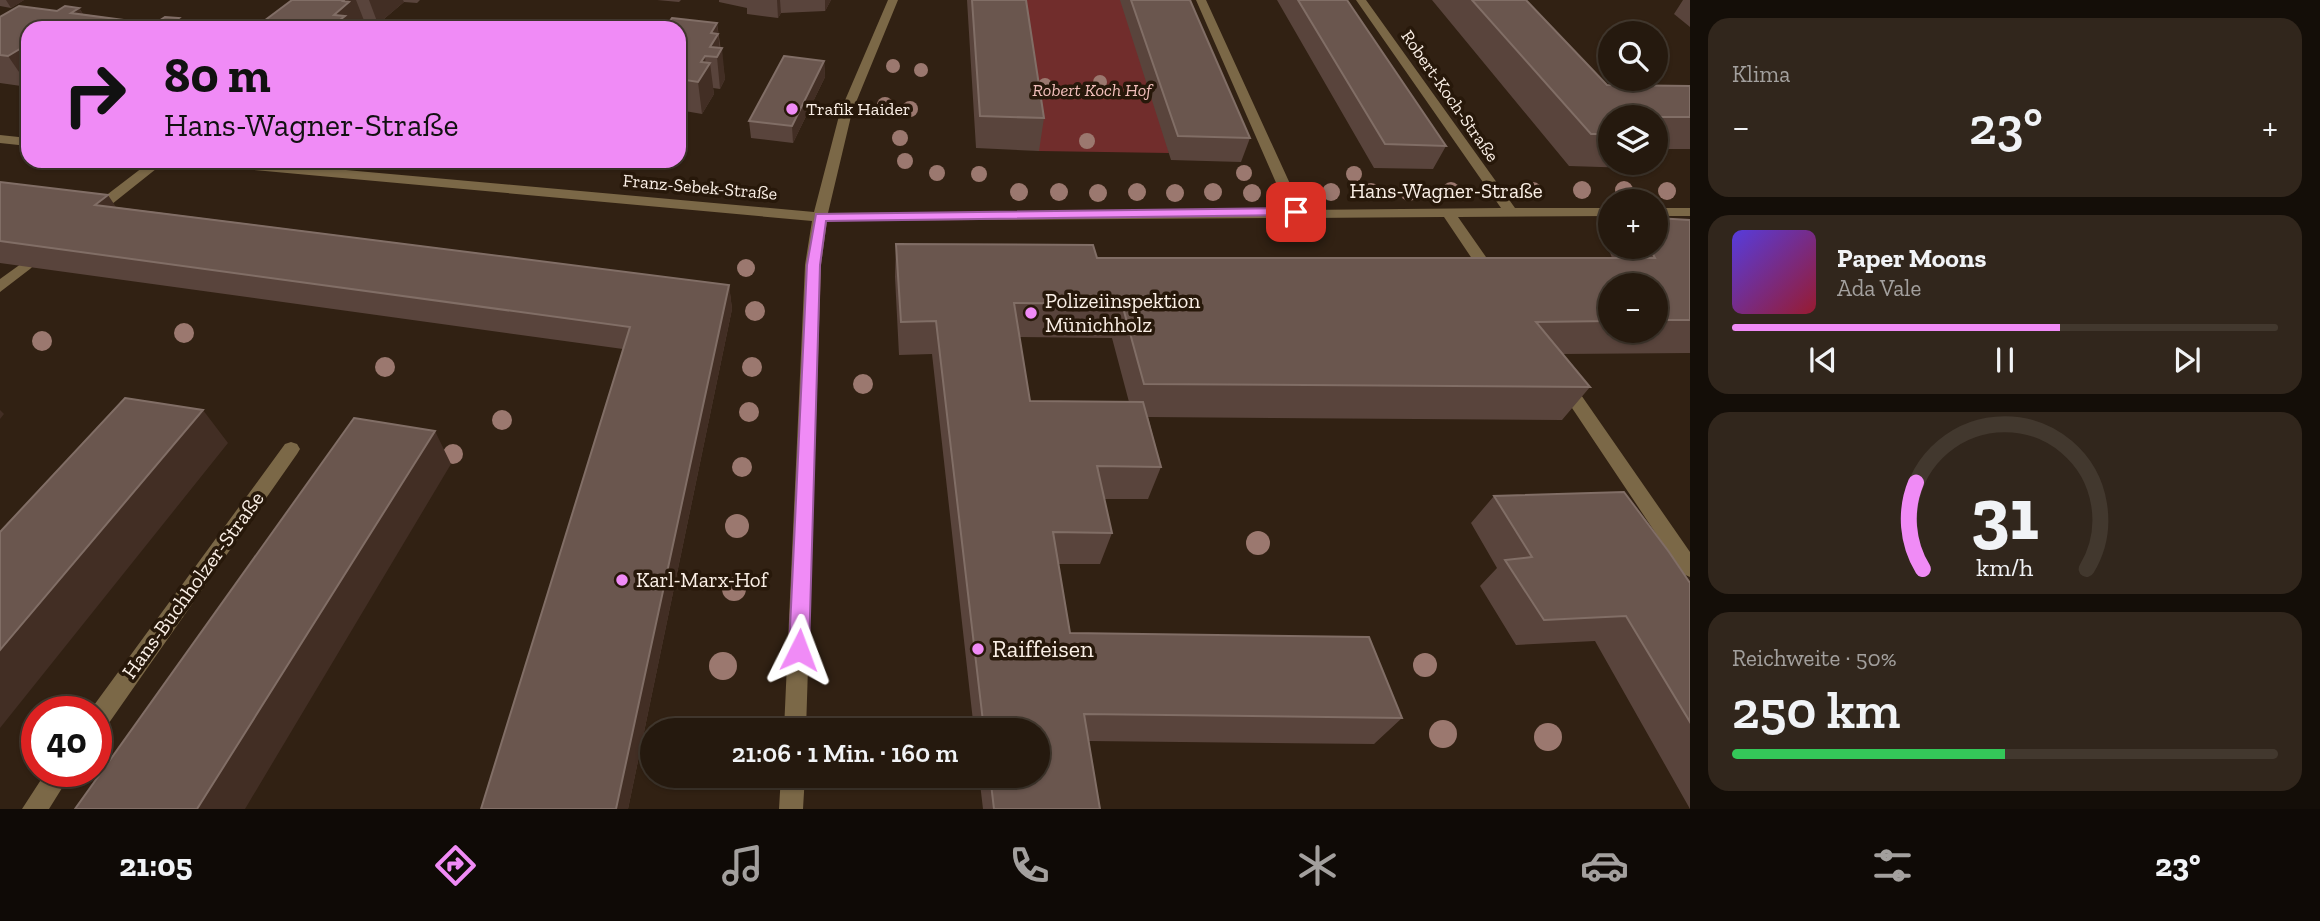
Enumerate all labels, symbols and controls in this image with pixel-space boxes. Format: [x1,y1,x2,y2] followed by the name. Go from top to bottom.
[1598,21,1668,343] map controls
[1598,21,1668,91] button: search
[1396,26,1504,166] street label: Robert-Koch-Straße
[164,46,271,105] text: 80 m
[49,49,140,140] icon: right
[1732,60,1790,88] text: Klima
[1032,79,1154,101] park label: Robert Koch Hof
[1969,95,2043,157] text: 23°
[806,98,910,120] place label: Trafik Haider
[784,101,800,117] marker: Trafik Haider
[1732,104,1750,150] text: −
[2262,104,2278,150] text: +
[1598,105,1668,175] button: layers
[164,106,458,144] text: Hans-Wagner-Straße
[622,169,778,205] street label: Franz-Sebek-Straße
[1349,178,1543,203] street label: Hans-Wagner-Straße
[1266,182,1326,242] pin
[1598,189,1668,259] button: +
[1277,193,1315,231] icon: arrive
[1837,242,1986,274] text: Paper Moons
[1598,273,1668,343] button: −
[1837,274,1921,302] text: Ada Vale
[1045,288,1200,337] place label: Polizeiinspektion Münichholz
[1023,305,1039,321] marker: Polizeiinspektion Münichholz
[1804,341,1842,379] icon: previous
[1986,341,2024,379] icon: pause
[2168,341,2206,379] icon: next
[1971,470,2039,558] text: 31
[116,486,269,683] street label: Hans-Buchholzer-Straße
[1976,552,2034,582] text: km/h
[636,567,769,592] place label: Karl-Marx-Hof
[614,572,630,588] marker: Karl-Marx-Hof
[762,613,836,687] position arrow
[992,634,1094,663] place label: Raiffeisen
[970,641,986,657] marker: Raiffeisen
[1732,644,1897,672] text: Reichweite · 50%
[1732,679,1900,741] text: 250 km
[21,696,112,787] speed limit sign: 40
[732,737,958,769] text: 21:06 · 1 Min. · 160 m
[431,841,480,890] icon: directions
[718,841,767,890] icon: music
[1005,841,1054,890] icon: phone
[1293,841,1342,890] icon: climate
[1580,841,1629,890] icon: car
[1868,841,1917,890] icon: filters
[119,846,192,884] text: 21:05
[2155,846,2201,884] text: 23°

